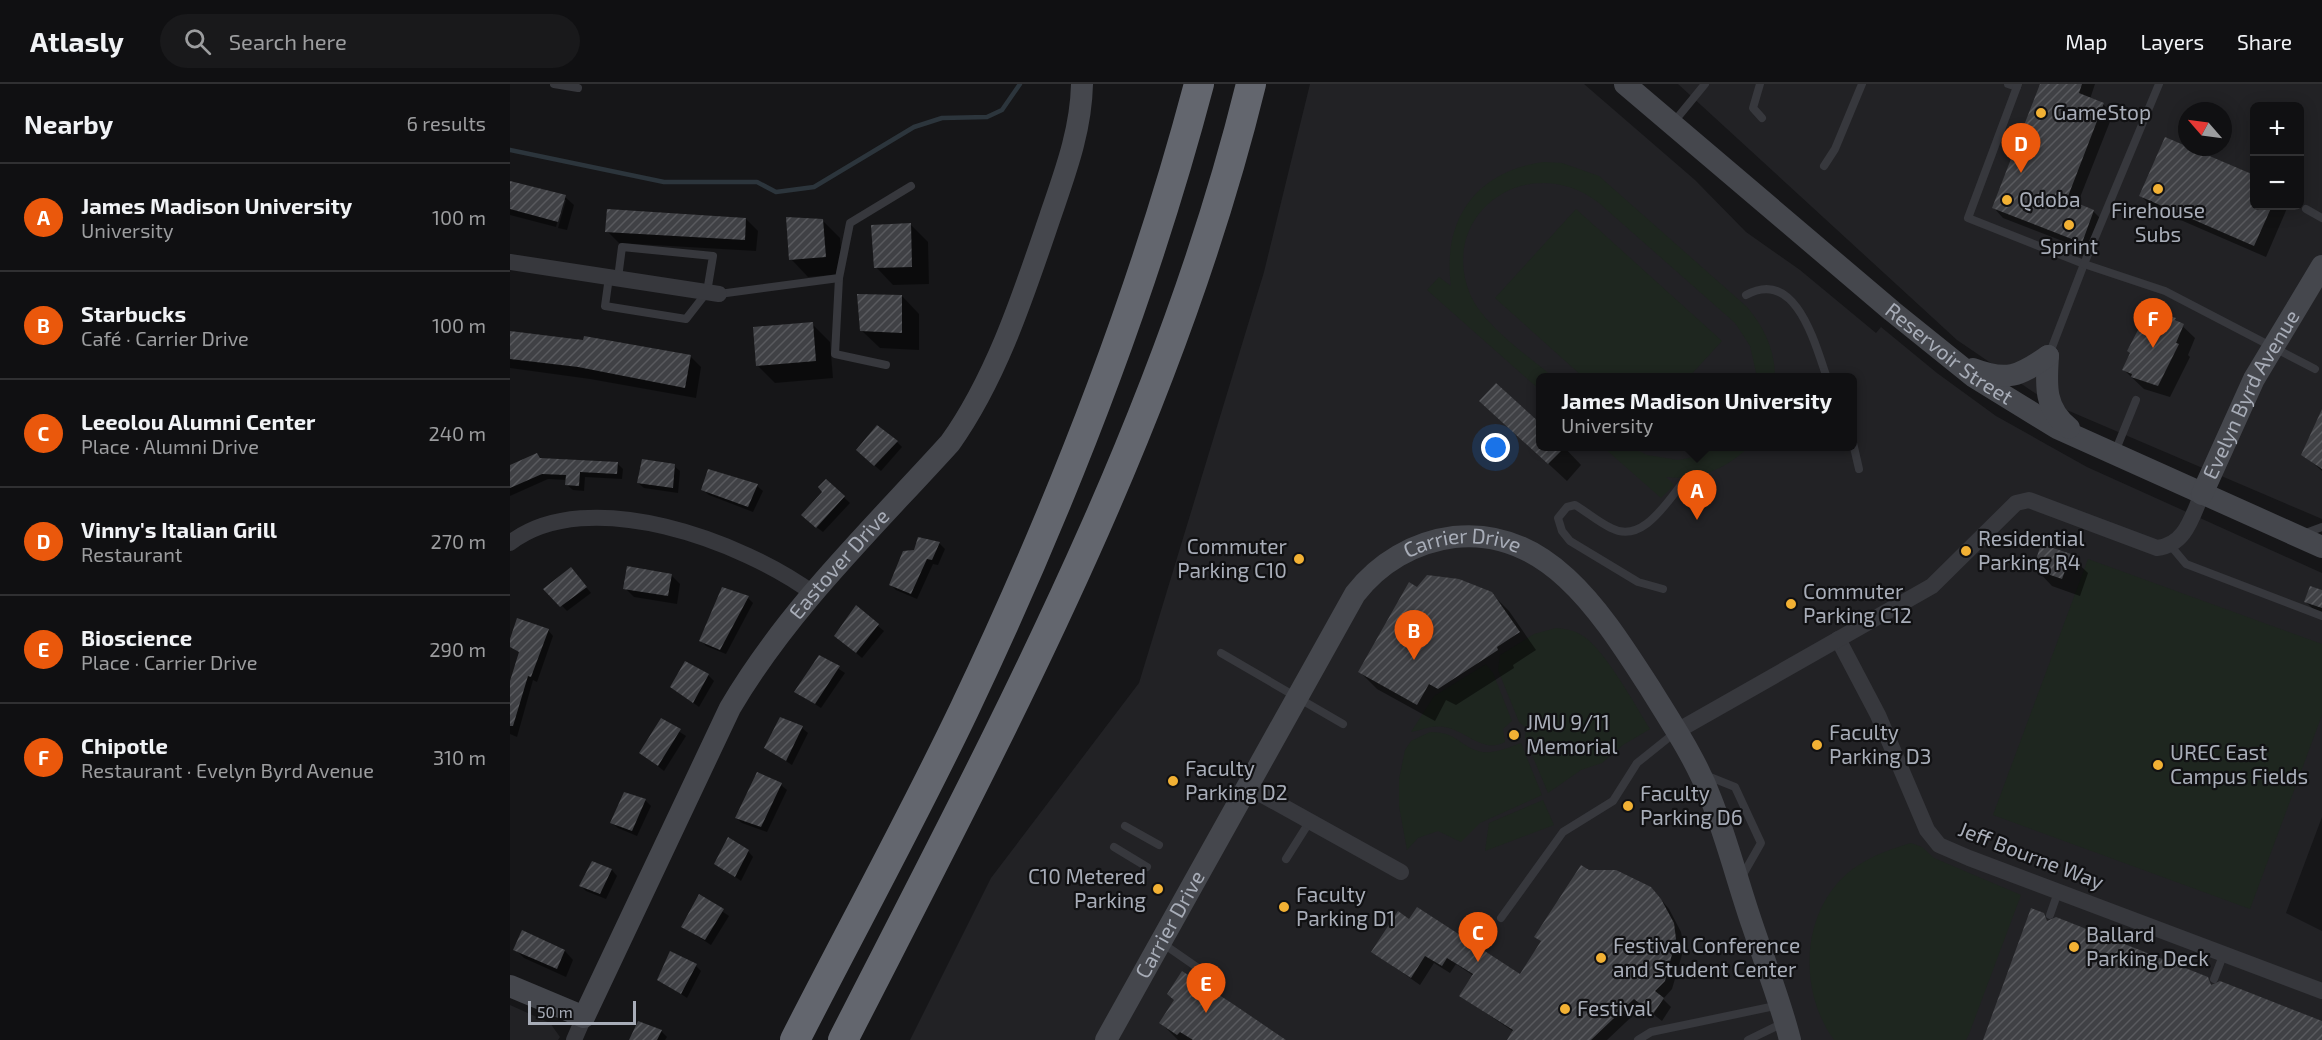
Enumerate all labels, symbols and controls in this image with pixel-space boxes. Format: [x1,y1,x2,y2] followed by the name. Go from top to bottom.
[160,14,580,68] search box
[30,24,124,58] text: Atlasly
[181,25,214,58] icon: search
[229,28,347,54] text: Search here
[2065,29,2107,54] text: Map
[2140,29,2204,54] text: Layers
[2237,29,2292,54] text: Share
[2053,99,2151,124] place label: GameStop
[2178,102,2232,156] north arrow
[2250,102,2304,210] map controls
[2250,102,2304,156] button: +
[2034,106,2048,120] marker: GameStop
[24,108,113,139] text: Nearby
[406,111,486,135] text: 6 results
[2002,124,2040,173] pin: D
[2250,156,2304,210] button: −
[2151,182,2165,196] marker: Firehouse Subs
[2019,186,2081,212] place label: Qdoba
[81,192,352,218] text: James Madison University
[2000,193,2014,207] marker: Qdoba
[2111,197,2205,246] place label: Firehouse Subs
[37,205,50,229] text: A
[432,205,486,229] text: 100 m
[81,218,173,242] text: University
[2062,218,2076,232] marker: Sprint
[2040,233,2098,258] place label: Sprint
[1881,297,2018,409] street label: Reservoir Street
[2134,298,2172,348] pin: F
[81,300,186,326] text: Starbucks
[2196,305,2304,483] street label: Evelyn Byrd Avenue
[37,313,50,337] text: B
[432,313,486,337] text: 100 m
[81,326,249,350] text: Café · Carrier Drive
[1536,373,1857,451] popup
[1561,387,1832,413] text: James Madison University
[81,408,316,434] text: Leeolou Alumni Center
[1561,413,1653,437] text: University
[38,421,49,445] text: C
[428,421,486,445] text: 240 m
[1481,433,1510,462] your location
[81,434,259,458] text: Place · Alumni Drive
[1678,470,1716,520] pin: A
[783,503,894,623] street label: Eastover Drive
[81,516,277,542] text: Vinny's Italian Grill
[1399,522,1525,562] street label: Carrier Drive
[1978,525,2085,574] place label: Residential Parking R4
[37,529,50,553] text: D
[430,529,486,553] text: 270 m
[1177,533,1288,582] place label: Commuter Parking C10
[81,542,182,566] text: Restaurant
[1959,544,1973,558] marker: Residential Parking R4
[1292,552,1306,566] marker: Commuter Parking C10
[1803,578,1912,627] place label: Commuter Parking C12
[1784,597,1798,611] marker: Commuter Parking C12
[1394,610,1434,660] pin: B
[81,624,192,650] text: Bioscience
[38,637,49,661] text: E
[429,637,486,661] text: 290 m
[81,650,257,674] text: Place · Carrier Drive
[1526,709,1618,758] place label: JMU 9/11 Memorial
[1829,719,1931,768] place label: Faculty Parking D3
[1507,728,1521,742] marker: JMU 9/11 Memorial
[81,732,168,758] text: Chipotle
[1810,738,1824,752] marker: Faculty Parking D3
[2170,739,2308,788] place label: UREC East Campus Fields
[38,745,49,769] text: F
[433,745,486,769] text: 310 m
[1185,755,1288,804] place label: Faculty Parking D2
[81,758,374,782] text: Restaurant · Evelyn Byrd Avenue
[2151,758,2165,772] marker: UREC East Campus Fields
[1166,774,1180,788] marker: Faculty Parking D2
[1640,780,1743,829] place label: Faculty Parking D6
[1621,799,1635,813] marker: Faculty Parking D6
[1955,815,2108,894] street label: Jeff Bourne Way
[1028,863,1146,912] place label: C10 Metered Parking
[1129,866,1209,982] street label: Carrier Drive
[1296,881,1395,930] place label: Faculty Parking D1
[1151,882,1165,896] marker: C10 Metered Parking
[1277,900,1291,914] marker: Faculty Parking D1
[1458,912,1498,962] pin: C
[2086,921,2209,970] place label: Ballard Parking Deck
[1613,932,1800,981] place label: Festival Conference and Student Center
[2067,940,2081,954] marker: Ballard Parking Deck
[1594,951,1608,965] marker: Festival Conference and Student Center
[1186,964,1226,1013] pin: E
[1577,995,1653,1020] place label: Festival
[528,998,636,1026] scale bar
[537,1002,573,1021] text: 50 m
[1558,1002,1572,1016] marker: Festival

